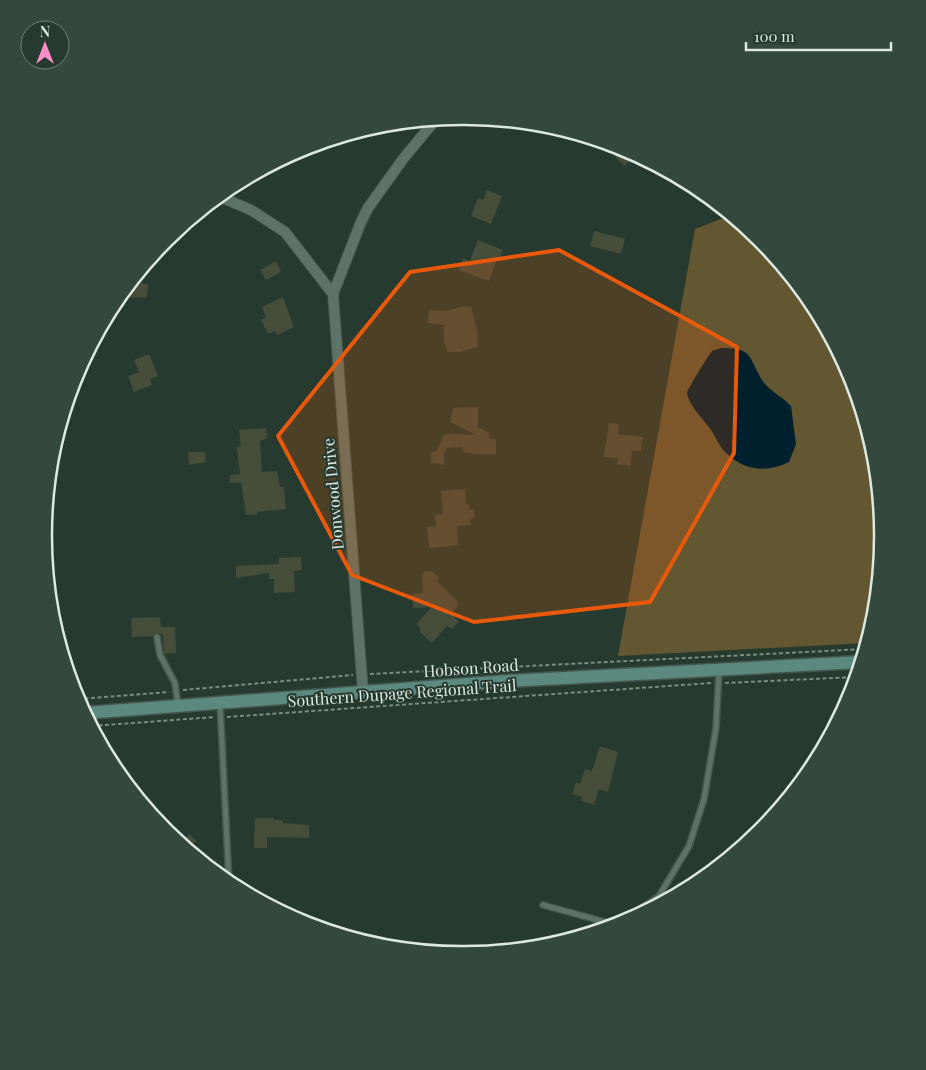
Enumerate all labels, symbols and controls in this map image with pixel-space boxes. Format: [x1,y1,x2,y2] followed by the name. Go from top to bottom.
[20,20,70,70] north arrow
[746,20,891,52] scale bar
[40,22,50,41] text: N
[754,26,795,46] text: 100 m
[317,437,348,551] street label: Donwood Drive
[423,654,519,681] street label: Hobson Road
[287,674,518,711] street label: Southern Dupage Regional Trail

